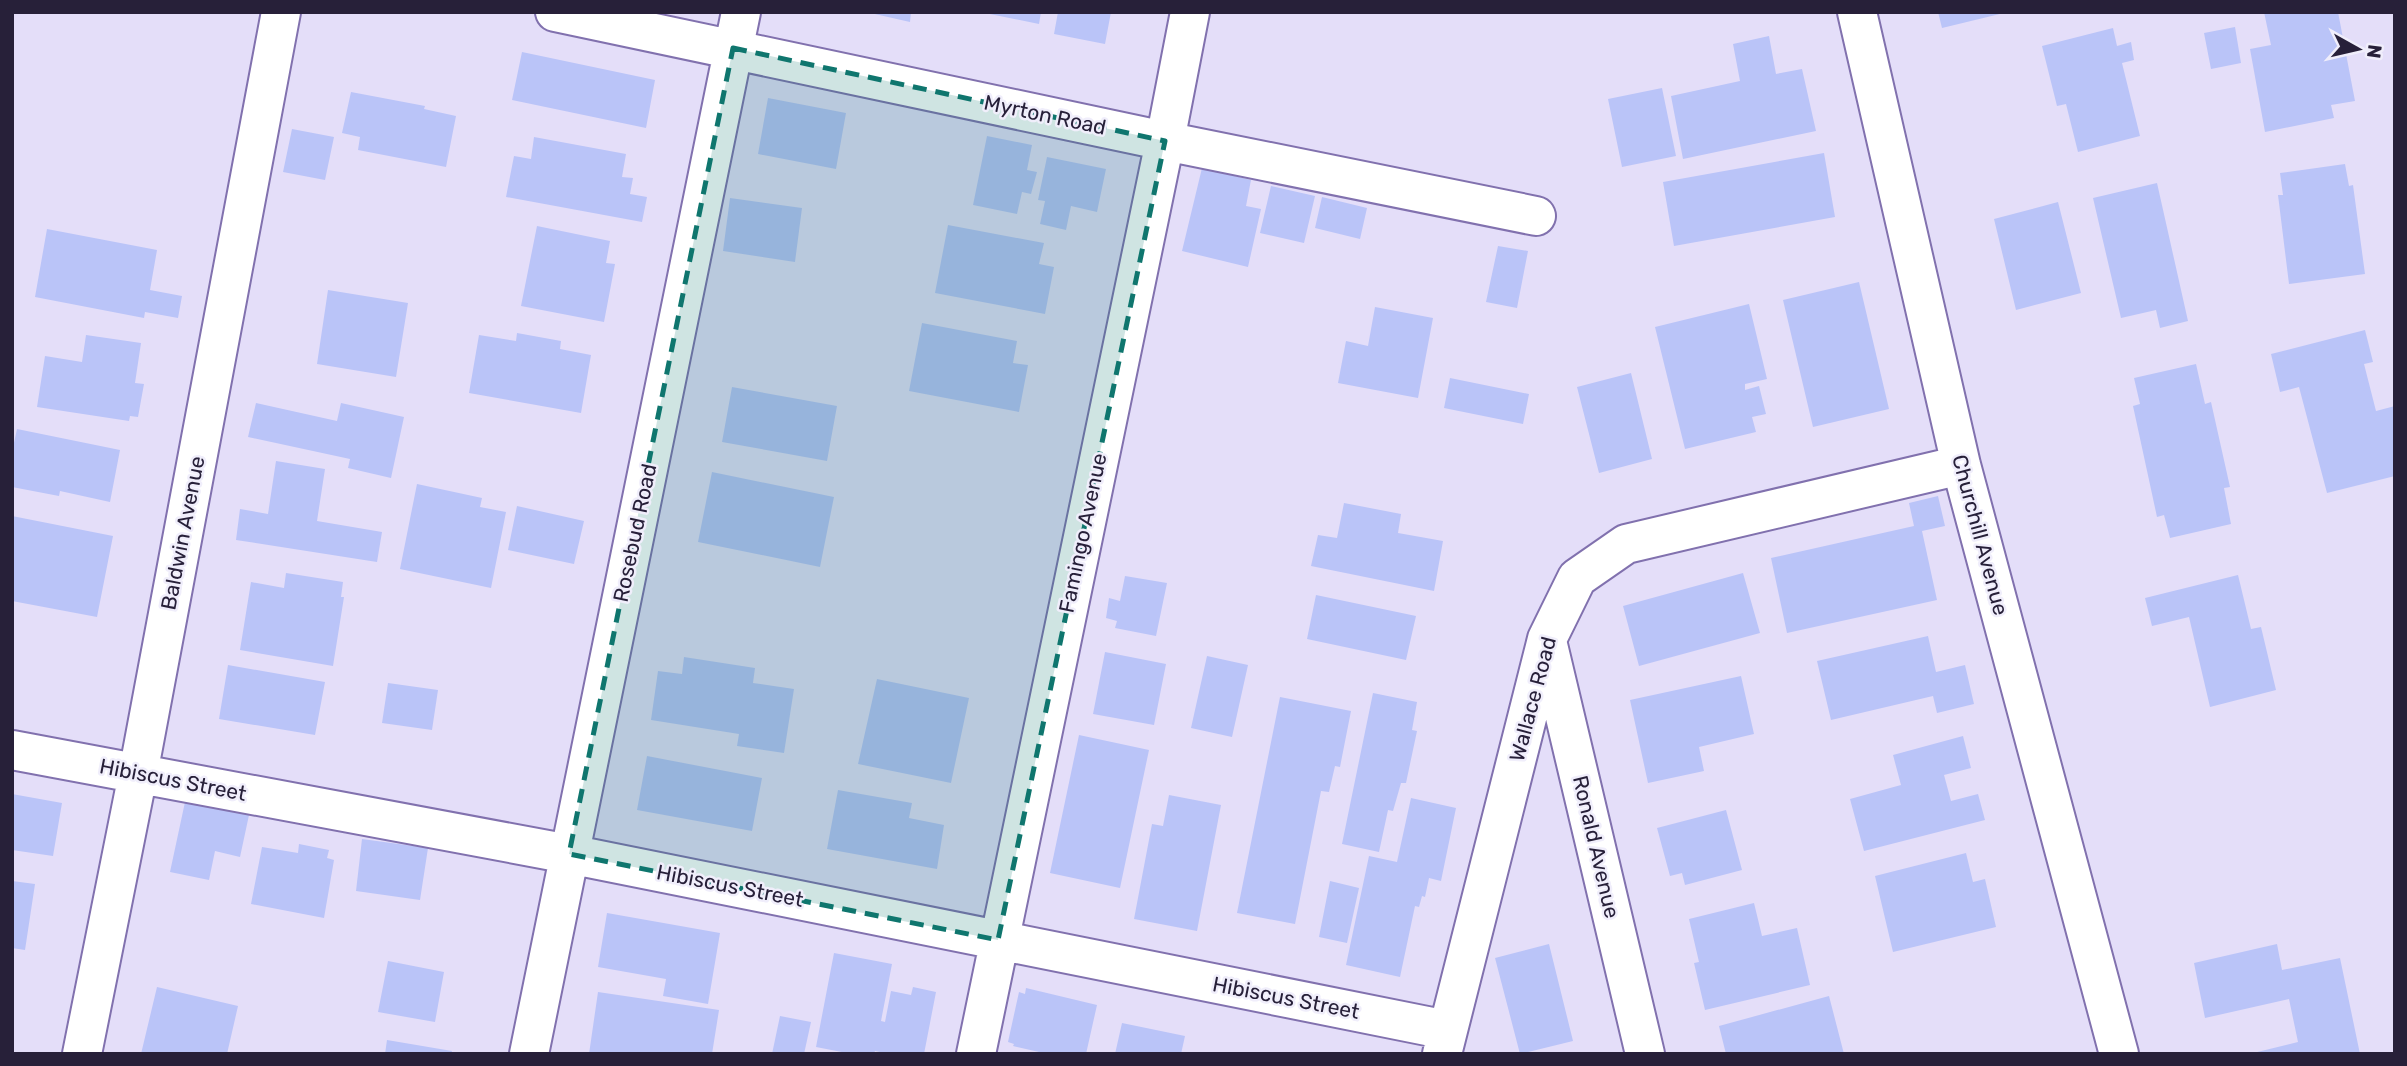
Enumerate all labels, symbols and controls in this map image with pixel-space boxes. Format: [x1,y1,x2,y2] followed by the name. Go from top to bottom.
[2323,14,2393,84] north arrow
[2362,43,2387,60] text: N
[982,89,1108,140] street label: Myrton Road
[1053,451,1112,615] street label: Famingo Avenue
[1947,452,2014,618] street label: Churchill Avenue
[155,454,210,612] street label: Baldwin Avenue
[608,461,661,604] street label: Rosebud Road
[1504,634,1561,764] street label: Wallace Road
[97,753,249,806] street label: Hibiscus Street
[1568,773,1625,921] street label: Ronald Avenue
[654,859,806,912] street label: Hibiscus Street
[1210,971,1362,1024] street label: Hibiscus Street

